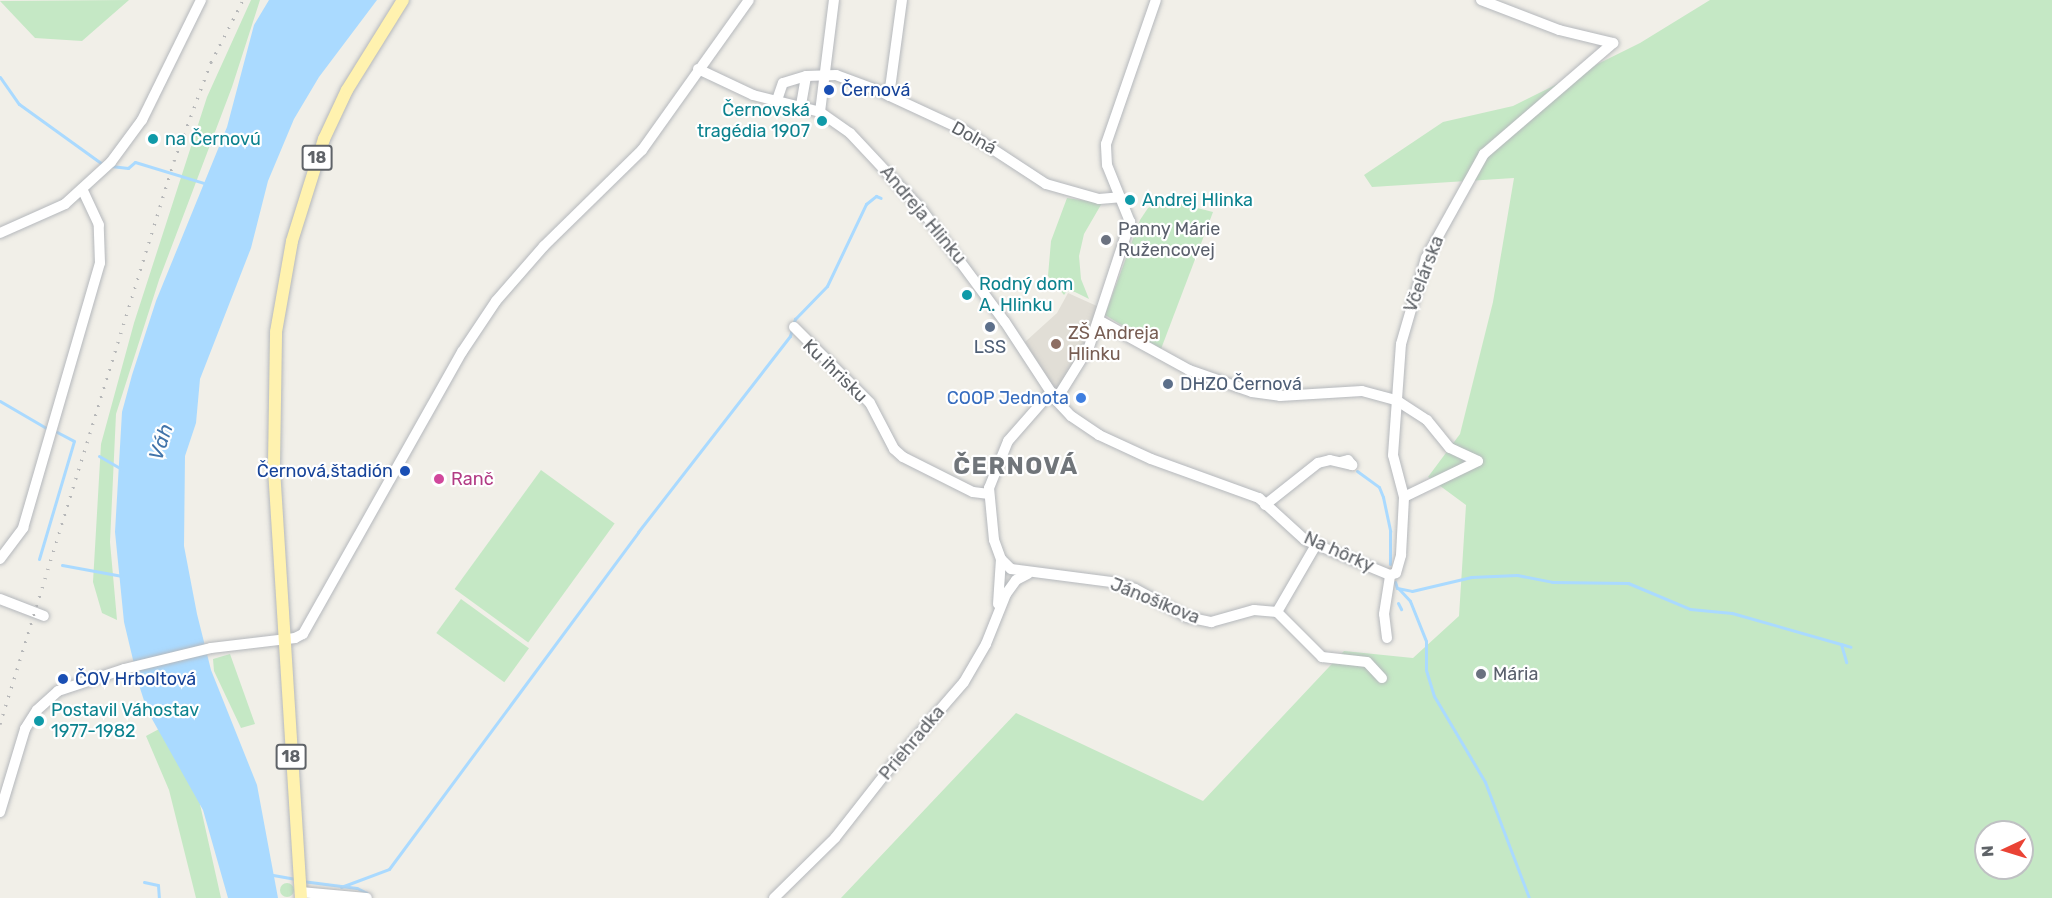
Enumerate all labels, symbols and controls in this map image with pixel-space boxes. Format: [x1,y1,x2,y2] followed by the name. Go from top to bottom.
[841,79,910,101] place label: Černová
[822,83,836,97] marker: Černová
[697,100,810,142] place label: Černovská tragédia 1907
[815,114,829,128] marker: Černovská tragédia 1907
[948,117,1000,159] street label: Dolná
[165,128,261,150] place label: na Černovú
[146,132,160,146] marker: na Černovú
[300,145,334,171] road number: 18
[876,161,970,269] street label: Andreja Hlinku
[1142,189,1253,211] place label: Andrej Hlinka
[1123,193,1137,207] marker: Andrej Hlinka
[1118,219,1221,262] place label: Panny Márie Ružencovej
[1099,233,1113,247] marker: Panny Márie Ružencovej
[1400,233,1448,315] street label: Včelárska
[979,274,1074,316] place label: Rodný dom A. Hlinku
[960,288,974,302] marker: Rodný dom A. Hlinku
[983,320,997,334] marker: LSS
[1068,323,1159,366] place label: ZŠ Andreja Hlinku
[798,335,872,407] street label: Ku ihrisku
[974,336,1006,358] place label: LSS
[1049,337,1063,351] marker: ZŠ Andreja Hlinku
[1180,373,1302,395] place label: DHZO Černová
[1161,377,1175,391] marker: DHZO Černová
[946,387,1069,409] place label: COOP Jednota
[1074,391,1088,405] marker: COOP Jednota
[144,421,178,463] water label: Váh
[953,453,1079,481] district label: ČERNOVÁ
[257,460,393,482] place label: Černová,štadión
[398,464,412,478] marker: Černová,štadión
[451,468,494,490] place label: Ranč
[432,472,446,486] marker: Ranč
[1301,527,1377,577] street label: Na hôrky
[1107,573,1203,629] street label: Jánošíkova
[1493,663,1538,685] place label: Mária
[1474,667,1488,681] marker: Mária
[75,668,197,690] place label: ČOV Hrboltová
[56,672,70,686] marker: ČOV Hrboltová
[51,700,200,742] place label: Postavil Váhostav 1977-1982
[875,702,949,784] street label: Priehradka
[32,714,46,728] marker: Postavil Váhostav 1977-1982
[274,744,308,770] road number: 18
[1974,820,2034,880] north arrow
[1978,845,1997,858] text: N

